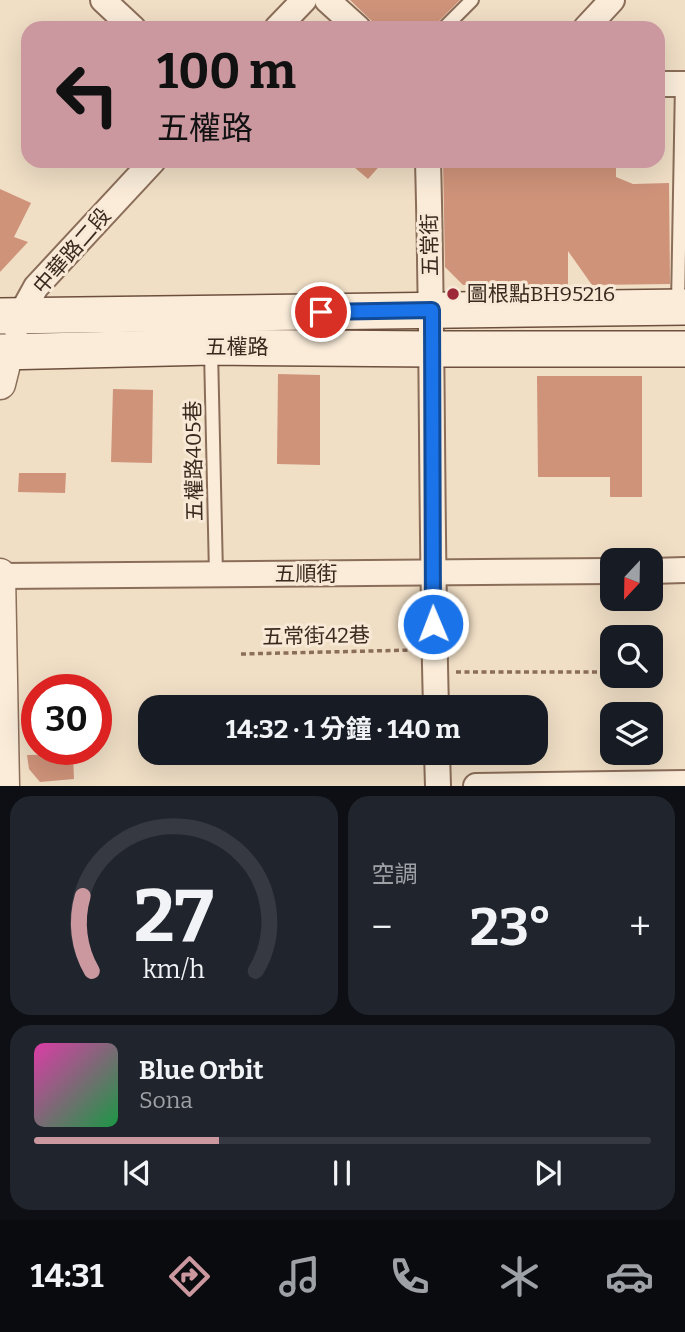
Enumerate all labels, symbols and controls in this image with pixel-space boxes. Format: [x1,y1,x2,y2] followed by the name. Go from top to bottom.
[157,42,296,101] text: 100 m
[42,49,133,140] icon: left
[157,109,253,147] text: 五權路
[28,203,116,299] street label: 中華路二段
[416,213,444,277] street label: 五常街
[467,281,615,307] place label: 圖根點BH95216
[291,282,351,342] pin
[445,286,461,302] marker: 圖根點BH95216
[302,293,340,331] icon: arrive
[206,334,269,360] street label: 五權路
[180,400,208,522] street label: 五權路405巷
[600,548,663,611] north arrow
[600,548,663,765] map controls
[275,561,338,587] street label: 五順街
[396,587,470,661] position arrow
[262,622,370,650] street label: 五常街42巷
[600,625,663,688] button: search
[21,674,112,765] speed limit sign: 30
[600,702,663,765] button: layers
[226,714,460,745] text: 14:32 · 1 分鐘 · 140 m
[372,860,418,888] text: 空調
[134,874,214,961] text: 27
[470,896,552,959] text: 23°
[372,904,392,950] text: −
[629,904,651,950] text: +
[143,955,205,985] text: km/h
[139,1055,263,1086] text: Blue Orbit
[139,1086,193,1114] text: Sona
[118,1154,156,1192] icon: previous
[323,1154,361,1192] icon: pause
[529,1154,567,1192] icon: next
[165,1252,214,1301] icon: directions
[275,1252,324,1301] icon: music
[385,1252,434,1301] icon: phone
[495,1252,544,1301] icon: climate
[605,1252,654,1301] icon: car
[31,1257,104,1295] text: 14:31

